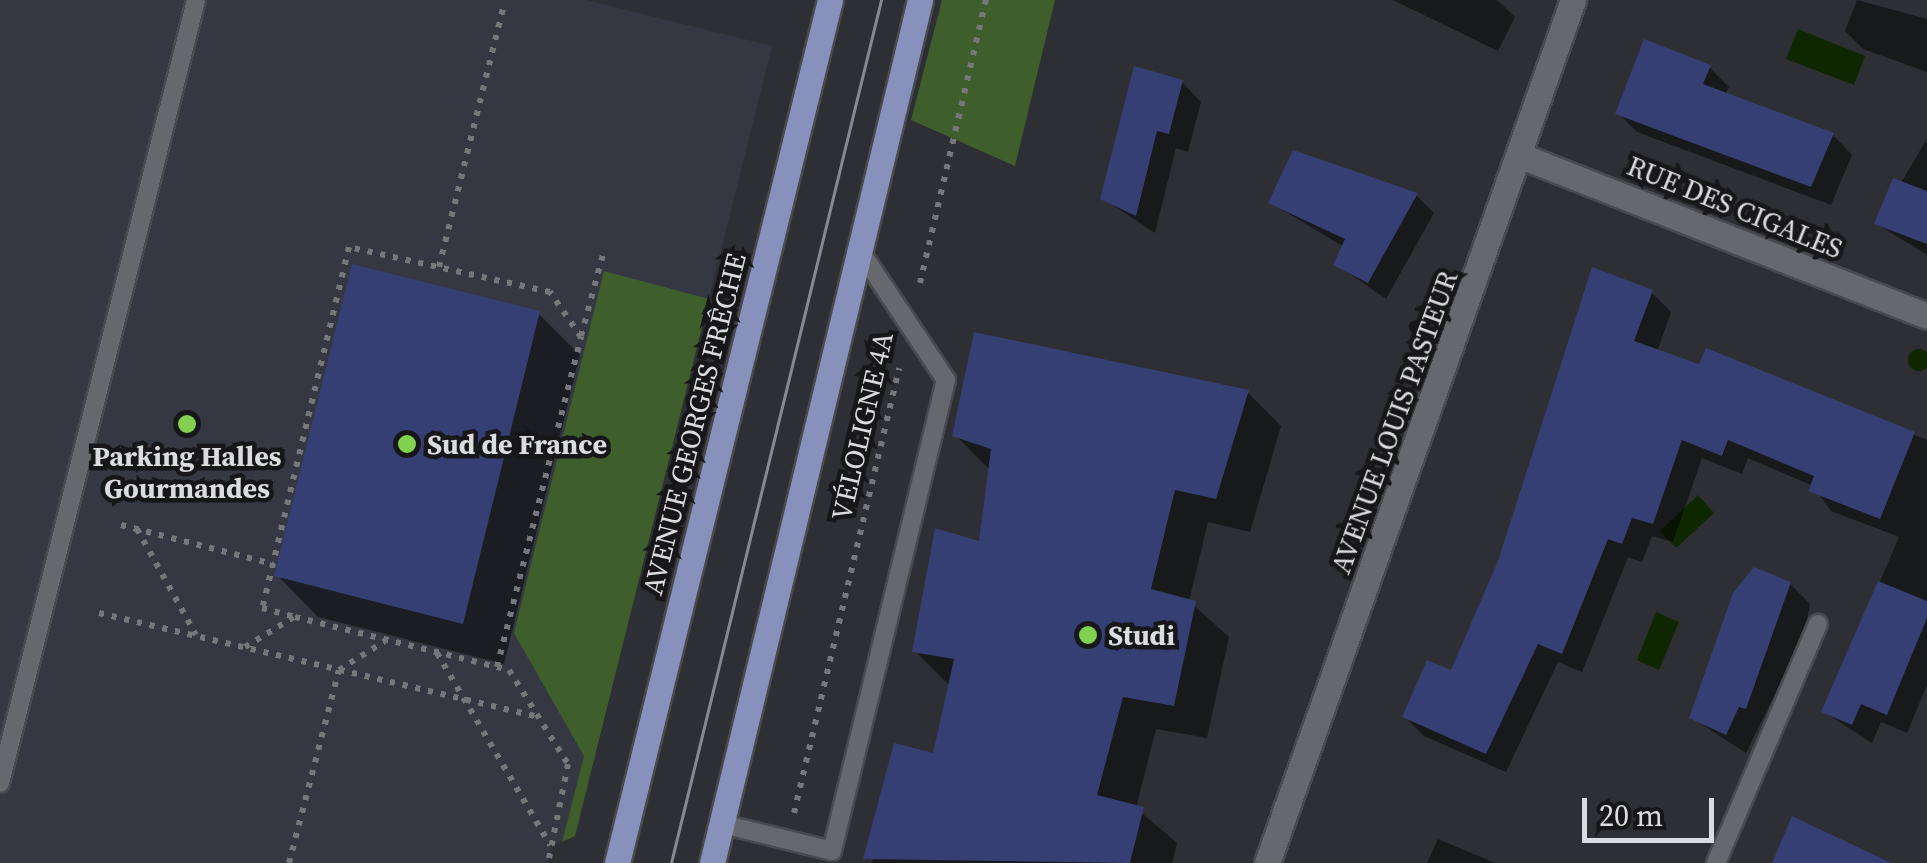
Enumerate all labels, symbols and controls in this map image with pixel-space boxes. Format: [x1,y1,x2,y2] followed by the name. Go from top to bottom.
[1622,148,1848,266] street label: RUE DES CIGALES
[635,250,753,598] street label: AVENUE GEORGES FRÊCHE
[1324,266,1464,578] street label: AVENUE LOUIS PASTEUR
[824,329,900,523] street label: VÉLOLIGNE 4A
[176,413,198,435] marker: Parking Halles Gourmandes
[427,427,607,461] place label: Sud de France
[396,433,418,455] marker: Sud de France
[92,439,282,505] place label: Parking Halles Gourmandes
[1108,618,1175,652] place label: Studi
[1077,624,1099,646] marker: Studi
[1587,778,1720,840] scale bar
[1599,795,1663,836] text: 20 m

